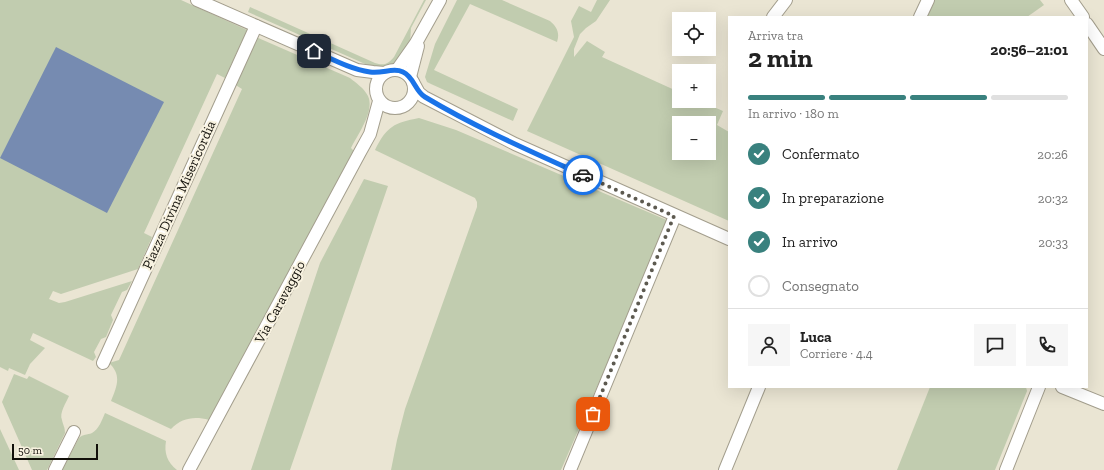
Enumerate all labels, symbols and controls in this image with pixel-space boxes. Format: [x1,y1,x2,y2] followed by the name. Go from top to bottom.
[672,12,716,160] map controls
[672,12,716,56] button: locate
[748,28,803,43] text: Arriva tra
[297,34,331,68] pin
[303,40,325,62] icon: home
[990,41,1068,59] text: 20:56–21:01
[748,42,813,74] text: 2 min
[672,64,716,108] button: +
[748,106,839,121] text: In arrivo · 180 m
[672,116,716,160] button: −
[139,118,220,272] street label: Piazza Divina Misericordia
[748,143,770,165] icon: check
[782,145,859,163] text: Confermato
[1037,147,1068,162] text: 20:26
[563,155,603,195] courier
[572,164,594,186] icon: car
[748,187,770,209] icon: check
[782,189,884,207] text: In preparazione
[1038,191,1068,206] text: 20:32
[748,231,770,253] icon: check
[782,233,838,251] text: In arrivo
[1038,235,1068,250] text: 20:33
[251,258,309,347] street label: Via Caravaggio
[782,277,859,295] text: Consegnato
[748,324,790,366] button: person
[974,324,1016,366] button: chat
[1026,324,1068,366] button: phone
[800,328,832,346] text: Luca
[800,346,873,361] text: Corriere · 4.4
[576,397,610,431] pin
[582,403,604,425] icon: bag
[12,442,98,461] scale bar
[18,444,42,457] text: 50 m

